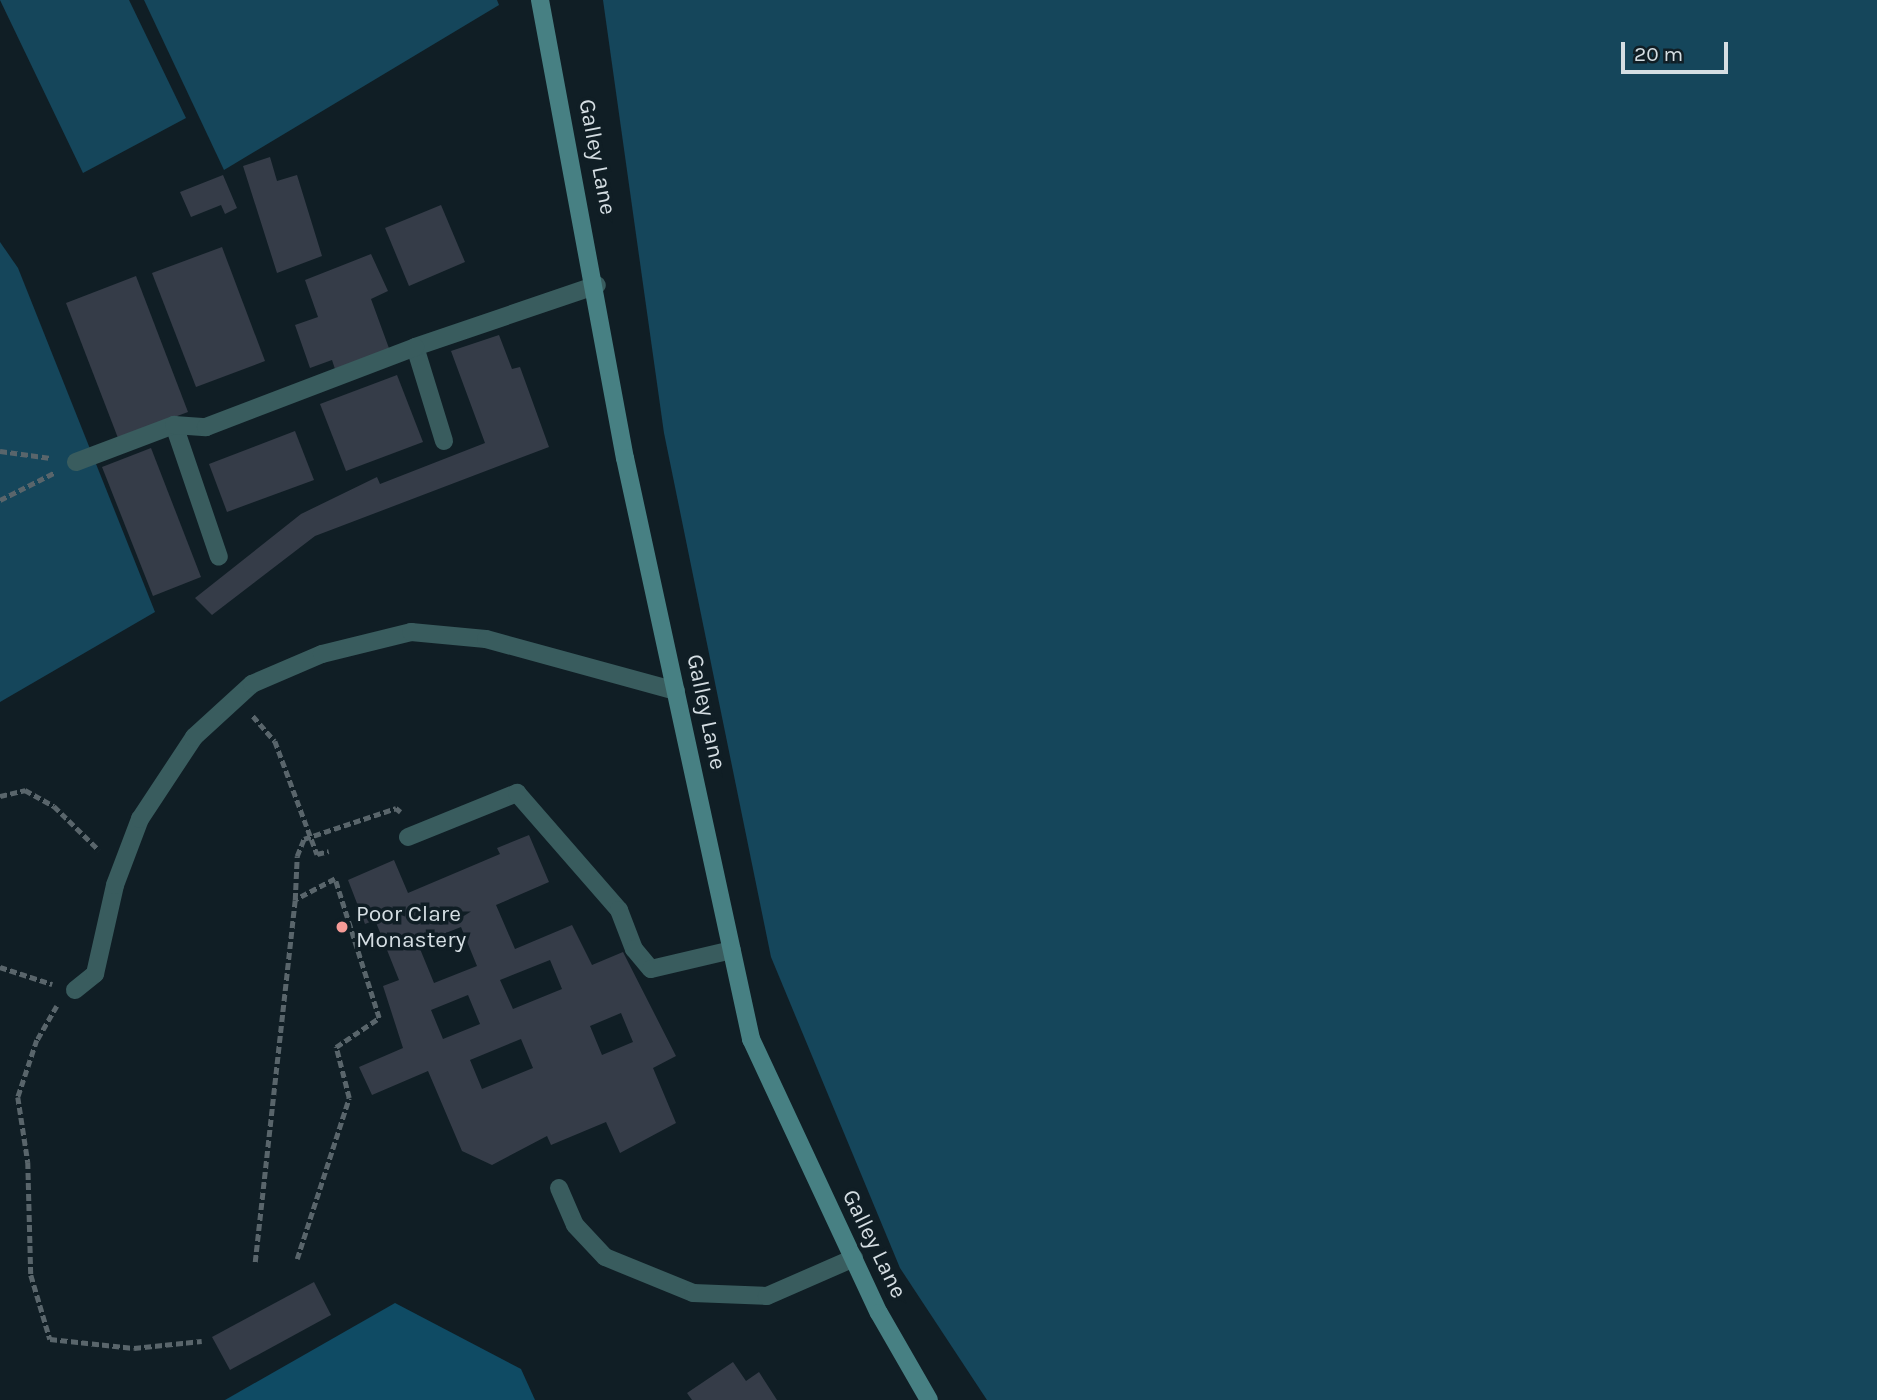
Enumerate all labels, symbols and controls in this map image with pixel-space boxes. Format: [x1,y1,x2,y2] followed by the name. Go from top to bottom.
[1625,28,1732,72] scale bar
[1634,42,1683,66] text: 20 m
[572,97,622,217] street label: Galley Lane
[680,652,732,772] street label: Galley Lane
[356,900,466,954] place label: Poor Clare Monastery
[334,919,350,935] marker: Poor Clare Monastery
[836,1185,912,1303] street label: Galley Lane

